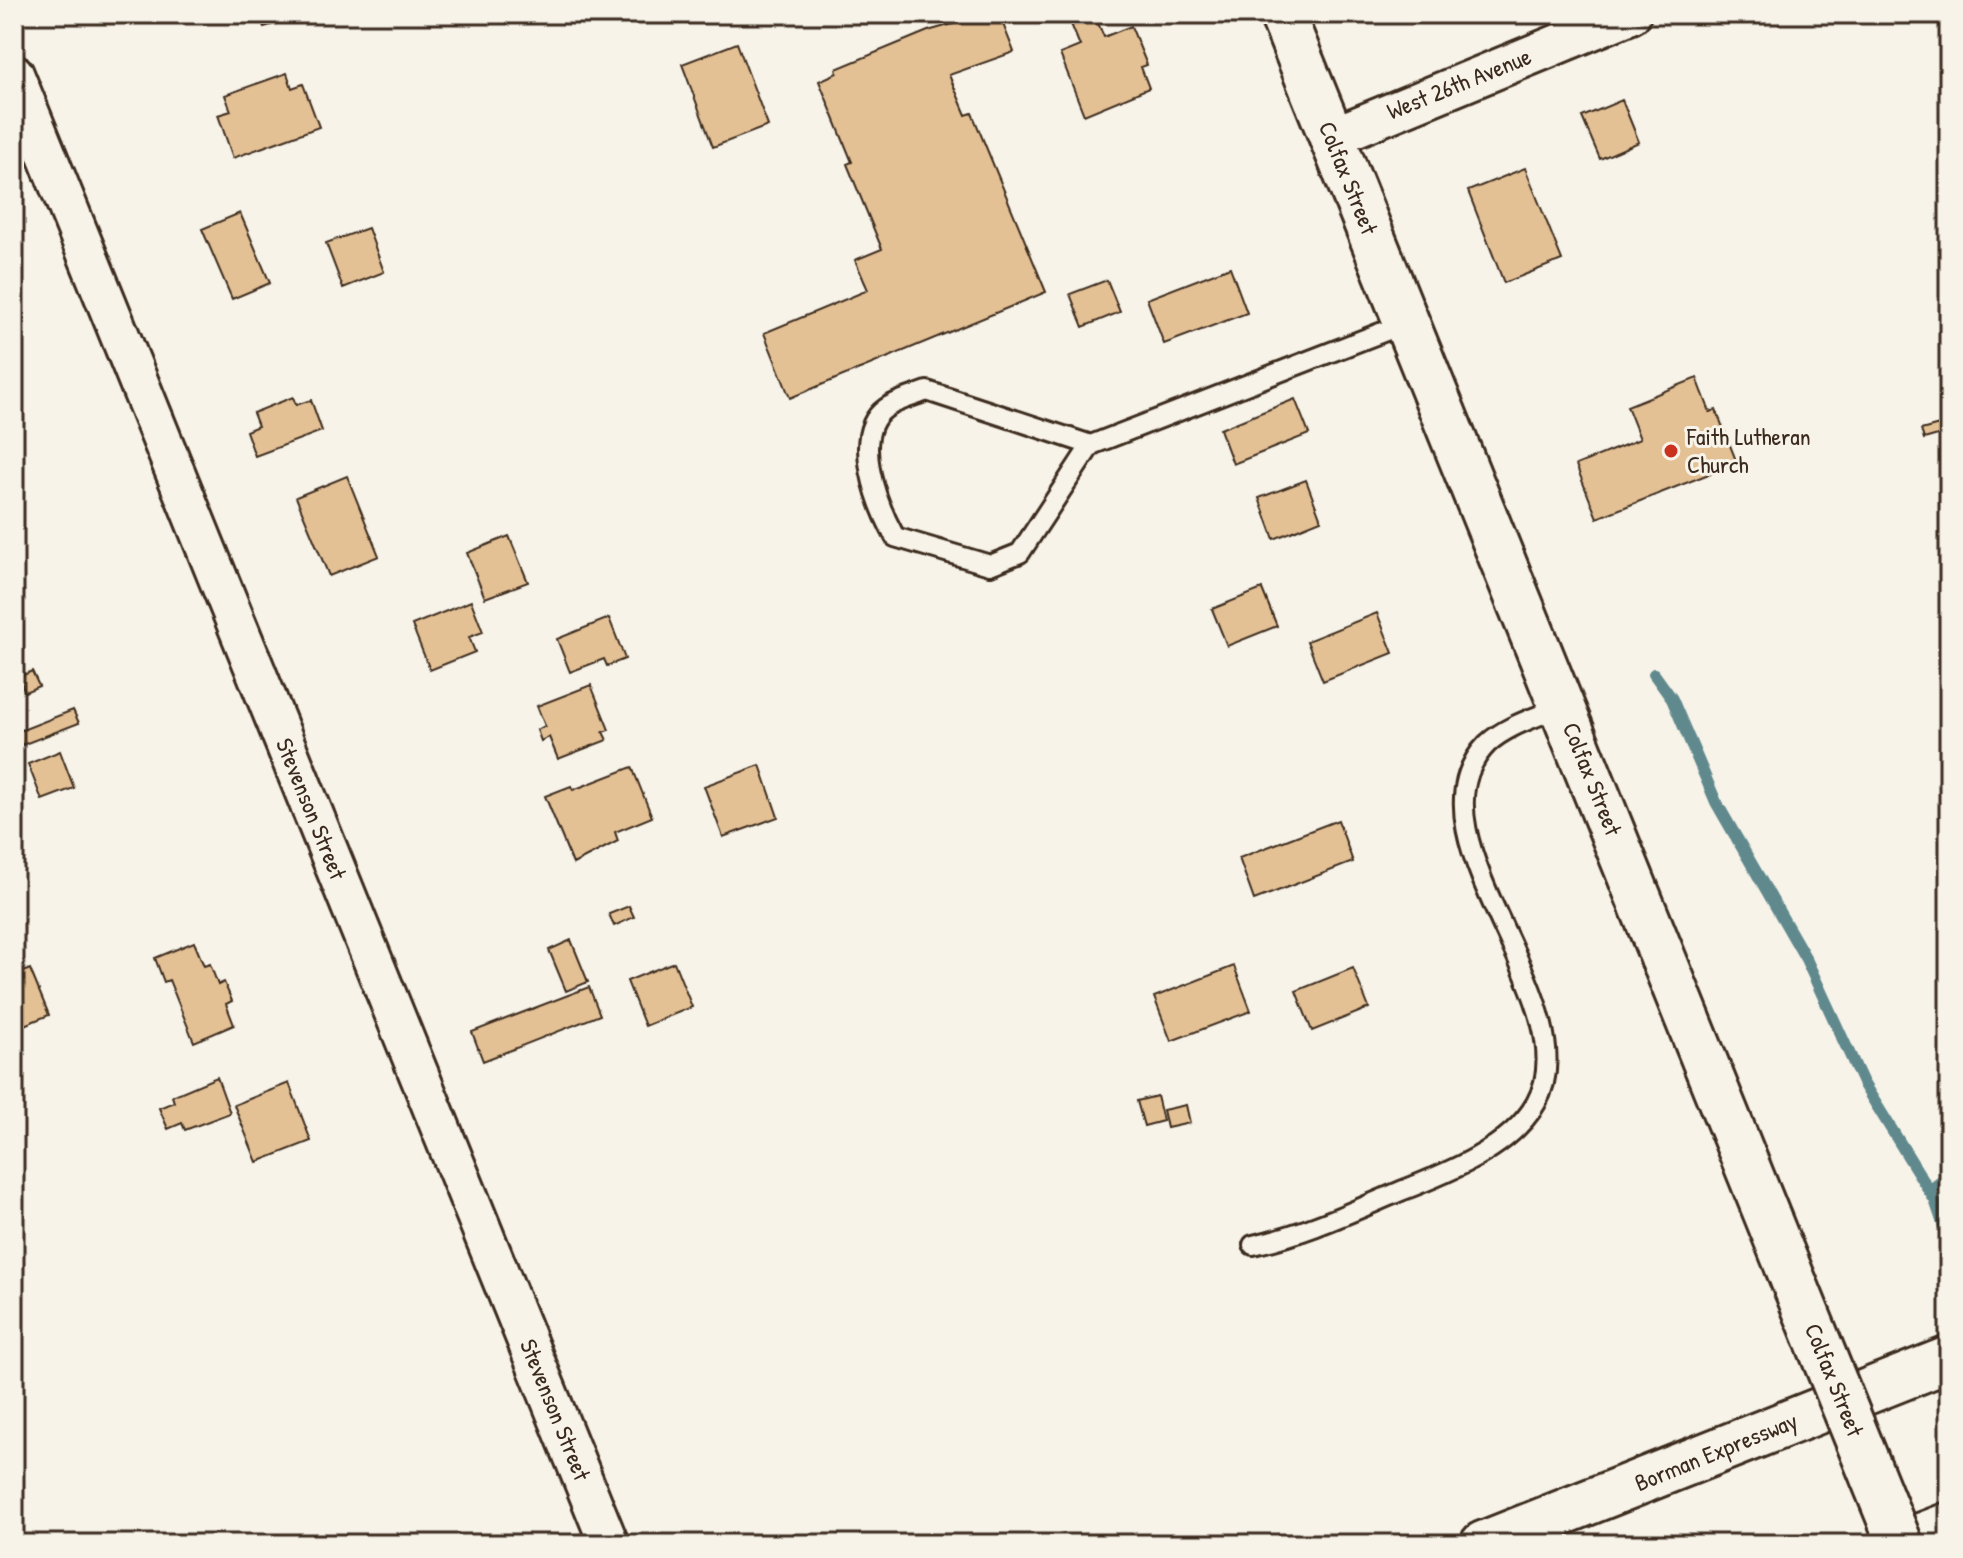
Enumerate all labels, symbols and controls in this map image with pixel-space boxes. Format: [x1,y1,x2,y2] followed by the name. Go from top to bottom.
[1382,39,1536,127] street label: West 26th Avenue
[1312,116,1386,240] street label: Colfax Street
[1686,420,1811,480] place label: Faith Lutheran Church
[1662,442,1680,460] marker: Faith Lutheran Church
[1556,717,1630,841] street label: Colfax Street
[269,733,355,885] street label: Stevenson Street
[1798,1318,1872,1442] street label: Colfax Street
[513,1334,599,1486] street label: Stevenson Street
[1630,1404,1802,1498] street label: Borman Expressway

